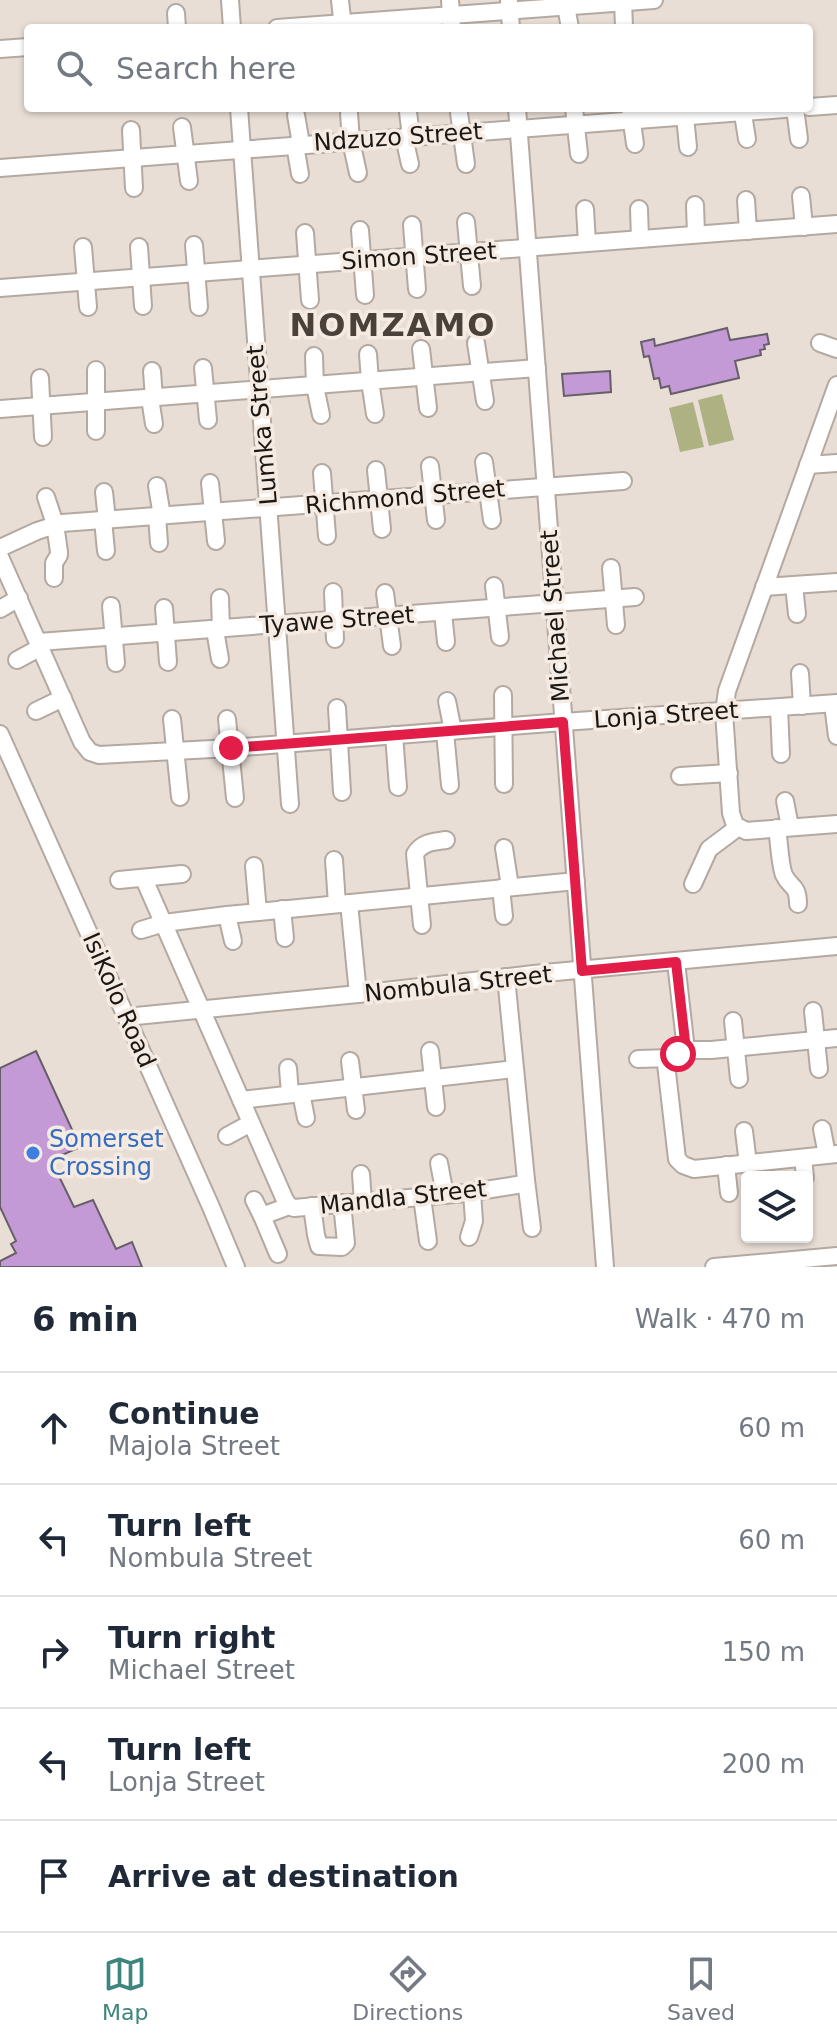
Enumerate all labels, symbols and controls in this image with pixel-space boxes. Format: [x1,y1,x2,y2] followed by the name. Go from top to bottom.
[24,24,813,112] search box
[52,46,96,90] icon: search
[116,51,296,86] text: Search here
[313,117,483,157] street label: Ndzuzo Street
[340,237,498,275] street label: Simon Street
[290,306,496,344] district label: NOMZAMO
[241,344,283,506] street label: Lumka Street
[304,474,506,520] street label: Richmond Street
[535,529,575,703] street label: Michael Street
[258,601,415,639] street label: Tyawe Street
[593,696,739,734] street label: Lonja Street
[213,730,249,766] route end
[77,928,161,1072] street label: IsiKolo Road
[363,960,553,1008] street label: Nombula Street
[660,1036,696,1072] route start
[49,1125,164,1181] place label: Somerset Crossing
[24,1144,42,1162] marker: Somerset Crossing
[741,1171,813,1243] map controls
[741,1171,813,1243] button: layers
[318,1174,488,1220] street label: Mandla Street
[32,1299,139,1339] text: 6 min
[635,1304,805,1334] text: Walk · 470 m
[108,1396,260,1431] text: Continue
[32,1406,76,1450] icon: ahead
[738,1413,805,1443] text: 60 m
[108,1431,280,1461] text: Majola Street
[108,1508,251,1543] text: Turn left
[32,1518,76,1562] icon: left
[738,1525,805,1555] text: 60 m
[108,1543,312,1573] text: Nombula Street
[108,1620,275,1655] text: Turn right
[32,1630,76,1674] icon: right
[722,1637,805,1667] text: 150 m
[108,1655,295,1685] text: Michael Street
[108,1732,251,1767] text: Turn left
[32,1742,76,1786] icon: left
[722,1749,805,1779] text: 200 m
[108,1767,265,1797] text: Lonja Street
[32,1854,76,1898] icon: arrive
[108,1859,459,1894] text: Arrive at destination
[102,1952,148,2025] tab: Map
[352,1952,463,2025] tab: Directions
[667,1952,735,2025] tab: Saved

